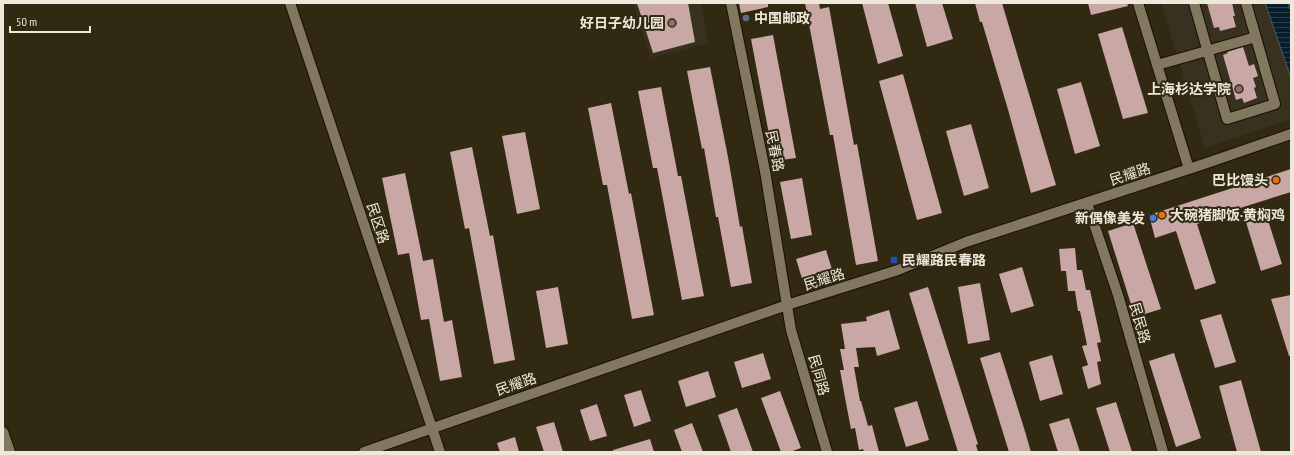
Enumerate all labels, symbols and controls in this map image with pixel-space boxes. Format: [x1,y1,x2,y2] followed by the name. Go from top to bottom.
[10,8,90,34] scale bar
[754,9,810,27] place label: 中国邮政
[741,13,751,23] marker: 中国邮政
[16,14,37,29] text: 50 m
[580,14,664,32] place label: 好日子幼儿园
[667,18,677,28] marker: 好日子幼儿园
[1147,80,1231,98] place label: 上海杉达学院
[1234,84,1244,94] marker: 上海杉达学院
[762,129,788,173] street label: 民春路
[1107,159,1153,189] street label: 民耀路
[1212,171,1268,189] place label: 巴比馒头
[1271,175,1281,185] marker: 巴比馒头
[363,200,393,246] street label: 民区路
[1170,206,1285,224] place label: 大碗猪脚饭·黄焖鸡
[1075,209,1145,227] place label: 新偶像美发
[1157,210,1167,220] marker: 大碗猪脚饭·黄焖鸡
[1148,213,1158,223] marker: 新偶像美发
[902,251,986,269] place label: 民耀路民春路
[889,255,899,265] marker: 民耀路民春路
[801,264,847,294] street label: 民耀路
[1126,300,1154,346] street label: 民民路
[805,352,833,398] street label: 民同路
[493,369,539,399] street label: 民耀路

